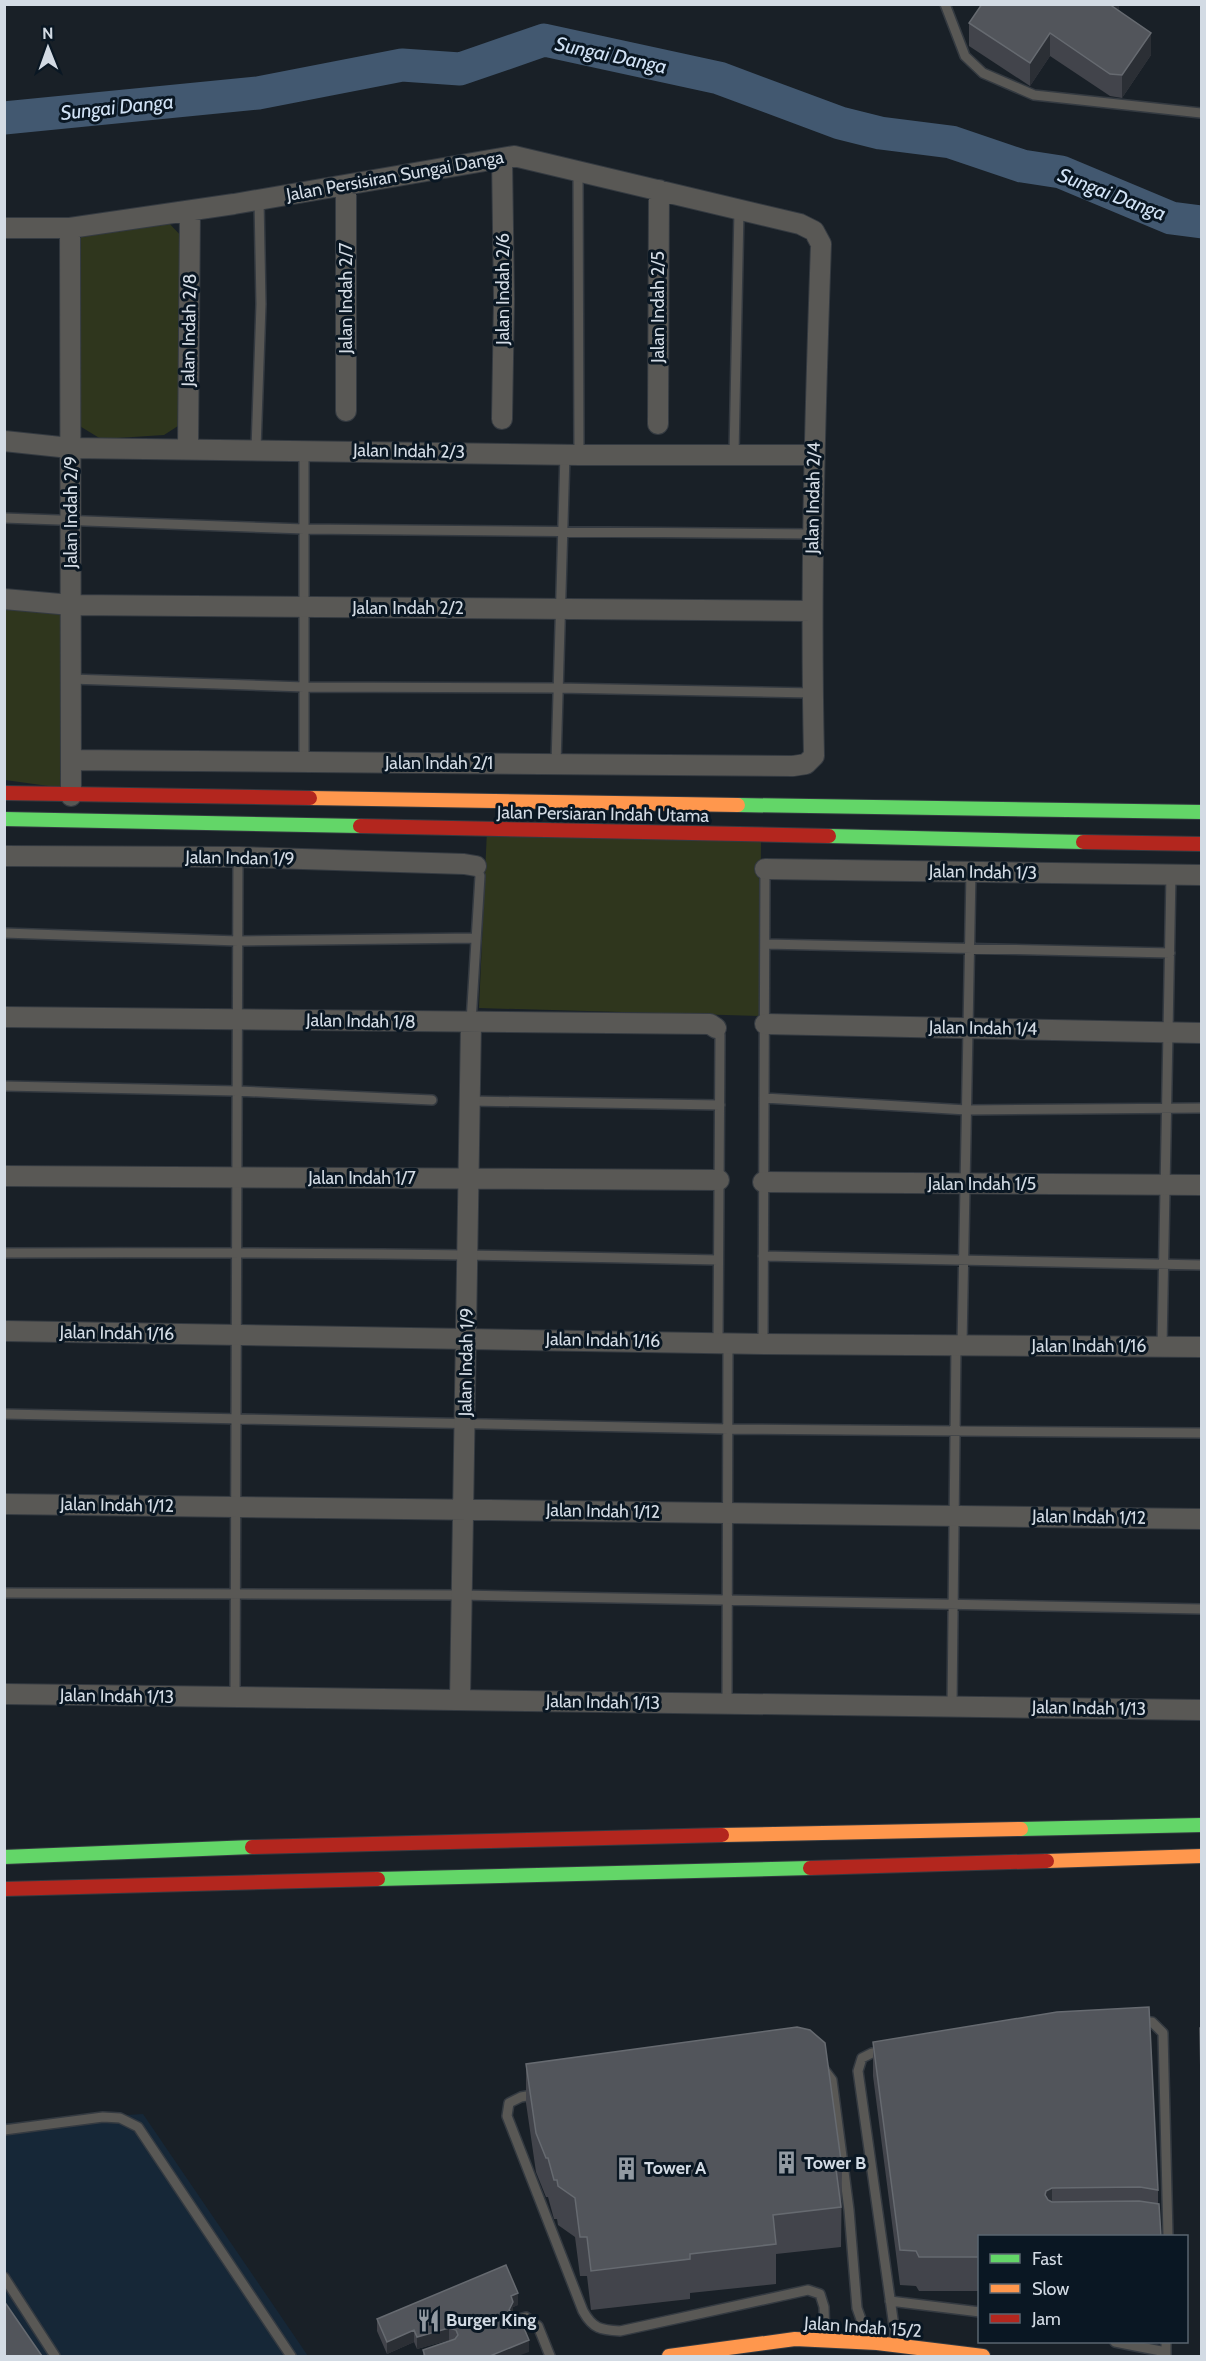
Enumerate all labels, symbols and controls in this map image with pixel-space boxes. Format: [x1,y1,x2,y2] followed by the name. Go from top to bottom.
[18,18,78,78] north arrow
[42,24,54,43] text: N
[553,31,669,79] water label: Sungai Danga
[59,89,175,125] water label: Sungai Danga
[284,146,506,206] street label: Jalan Persisiran Sungai Danga
[1055,162,1169,226] water label: Sungai Danga
[492,233,514,346] street label: Jalan Indah 2/6
[335,242,357,355] street label: Jalan Indah 2/7
[647,251,669,364] street label: Jalan Indah 2/5
[177,273,201,388] street label: Jalan Indah 2/8
[352,439,465,463] street label: Jalan Indah 2/3
[801,442,825,555] street label: Jalan Indah 2/4
[60,456,82,569] street label: Jalan Indah 2/9
[351,597,464,619] street label: Jalan Indah 2/2
[384,752,493,774] street label: Jalan Indah 2/1
[496,801,710,827] street label: Jalan Persiaran Indah Utama
[184,846,295,870] street label: Jalan Indan 1/9
[928,860,1037,884] street label: Jalan Indah 1/3
[305,1009,416,1033] street label: Jalan Indah 1/8
[928,1016,1037,1040] street label: Jalan Indah 1/4
[307,1167,416,1189] street label: Jalan Indah 1/7
[927,1173,1036,1195] street label: Jalan Indah 1/5
[454,1307,478,1418] street label: Jalan Indah 1/9
[58,1321,175,1345] street label: Jalan Indah 1/16
[544,1328,661,1352] street label: Jalan Indah 1/16
[1031,1335,1146,1357] street label: Jalan Indah 1/16
[59,1493,174,1517] street label: Jalan Indah 1/12
[545,1499,660,1523] street label: Jalan Indah 1/12
[1031,1505,1146,1529] street label: Jalan Indah 1/12
[59,1684,174,1708] street label: Jalan Indah 1/13
[545,1690,660,1714] street label: Jalan Indah 1/13
[1031,1696,1146,1720] street label: Jalan Indah 1/13
[773,2150,799,2176] building icon: Tower B
[804,2152,866,2174] place label: Tower B
[613,2155,639,2181] building icon: Tower A
[644,2157,707,2179] place label: Tower A
[978,2235,1188,2343] legend
[1032,2248,1063,2270] text: Fast
[1032,2278,1069,2300] text: Slow
[415,2307,441,2333] restaurant icon: Burger King
[1031,2308,1061,2330] text: Jam
[446,2309,536,2331] place label: Burger King
[802,2312,923,2342] street label: Jalan Indah 15/2

